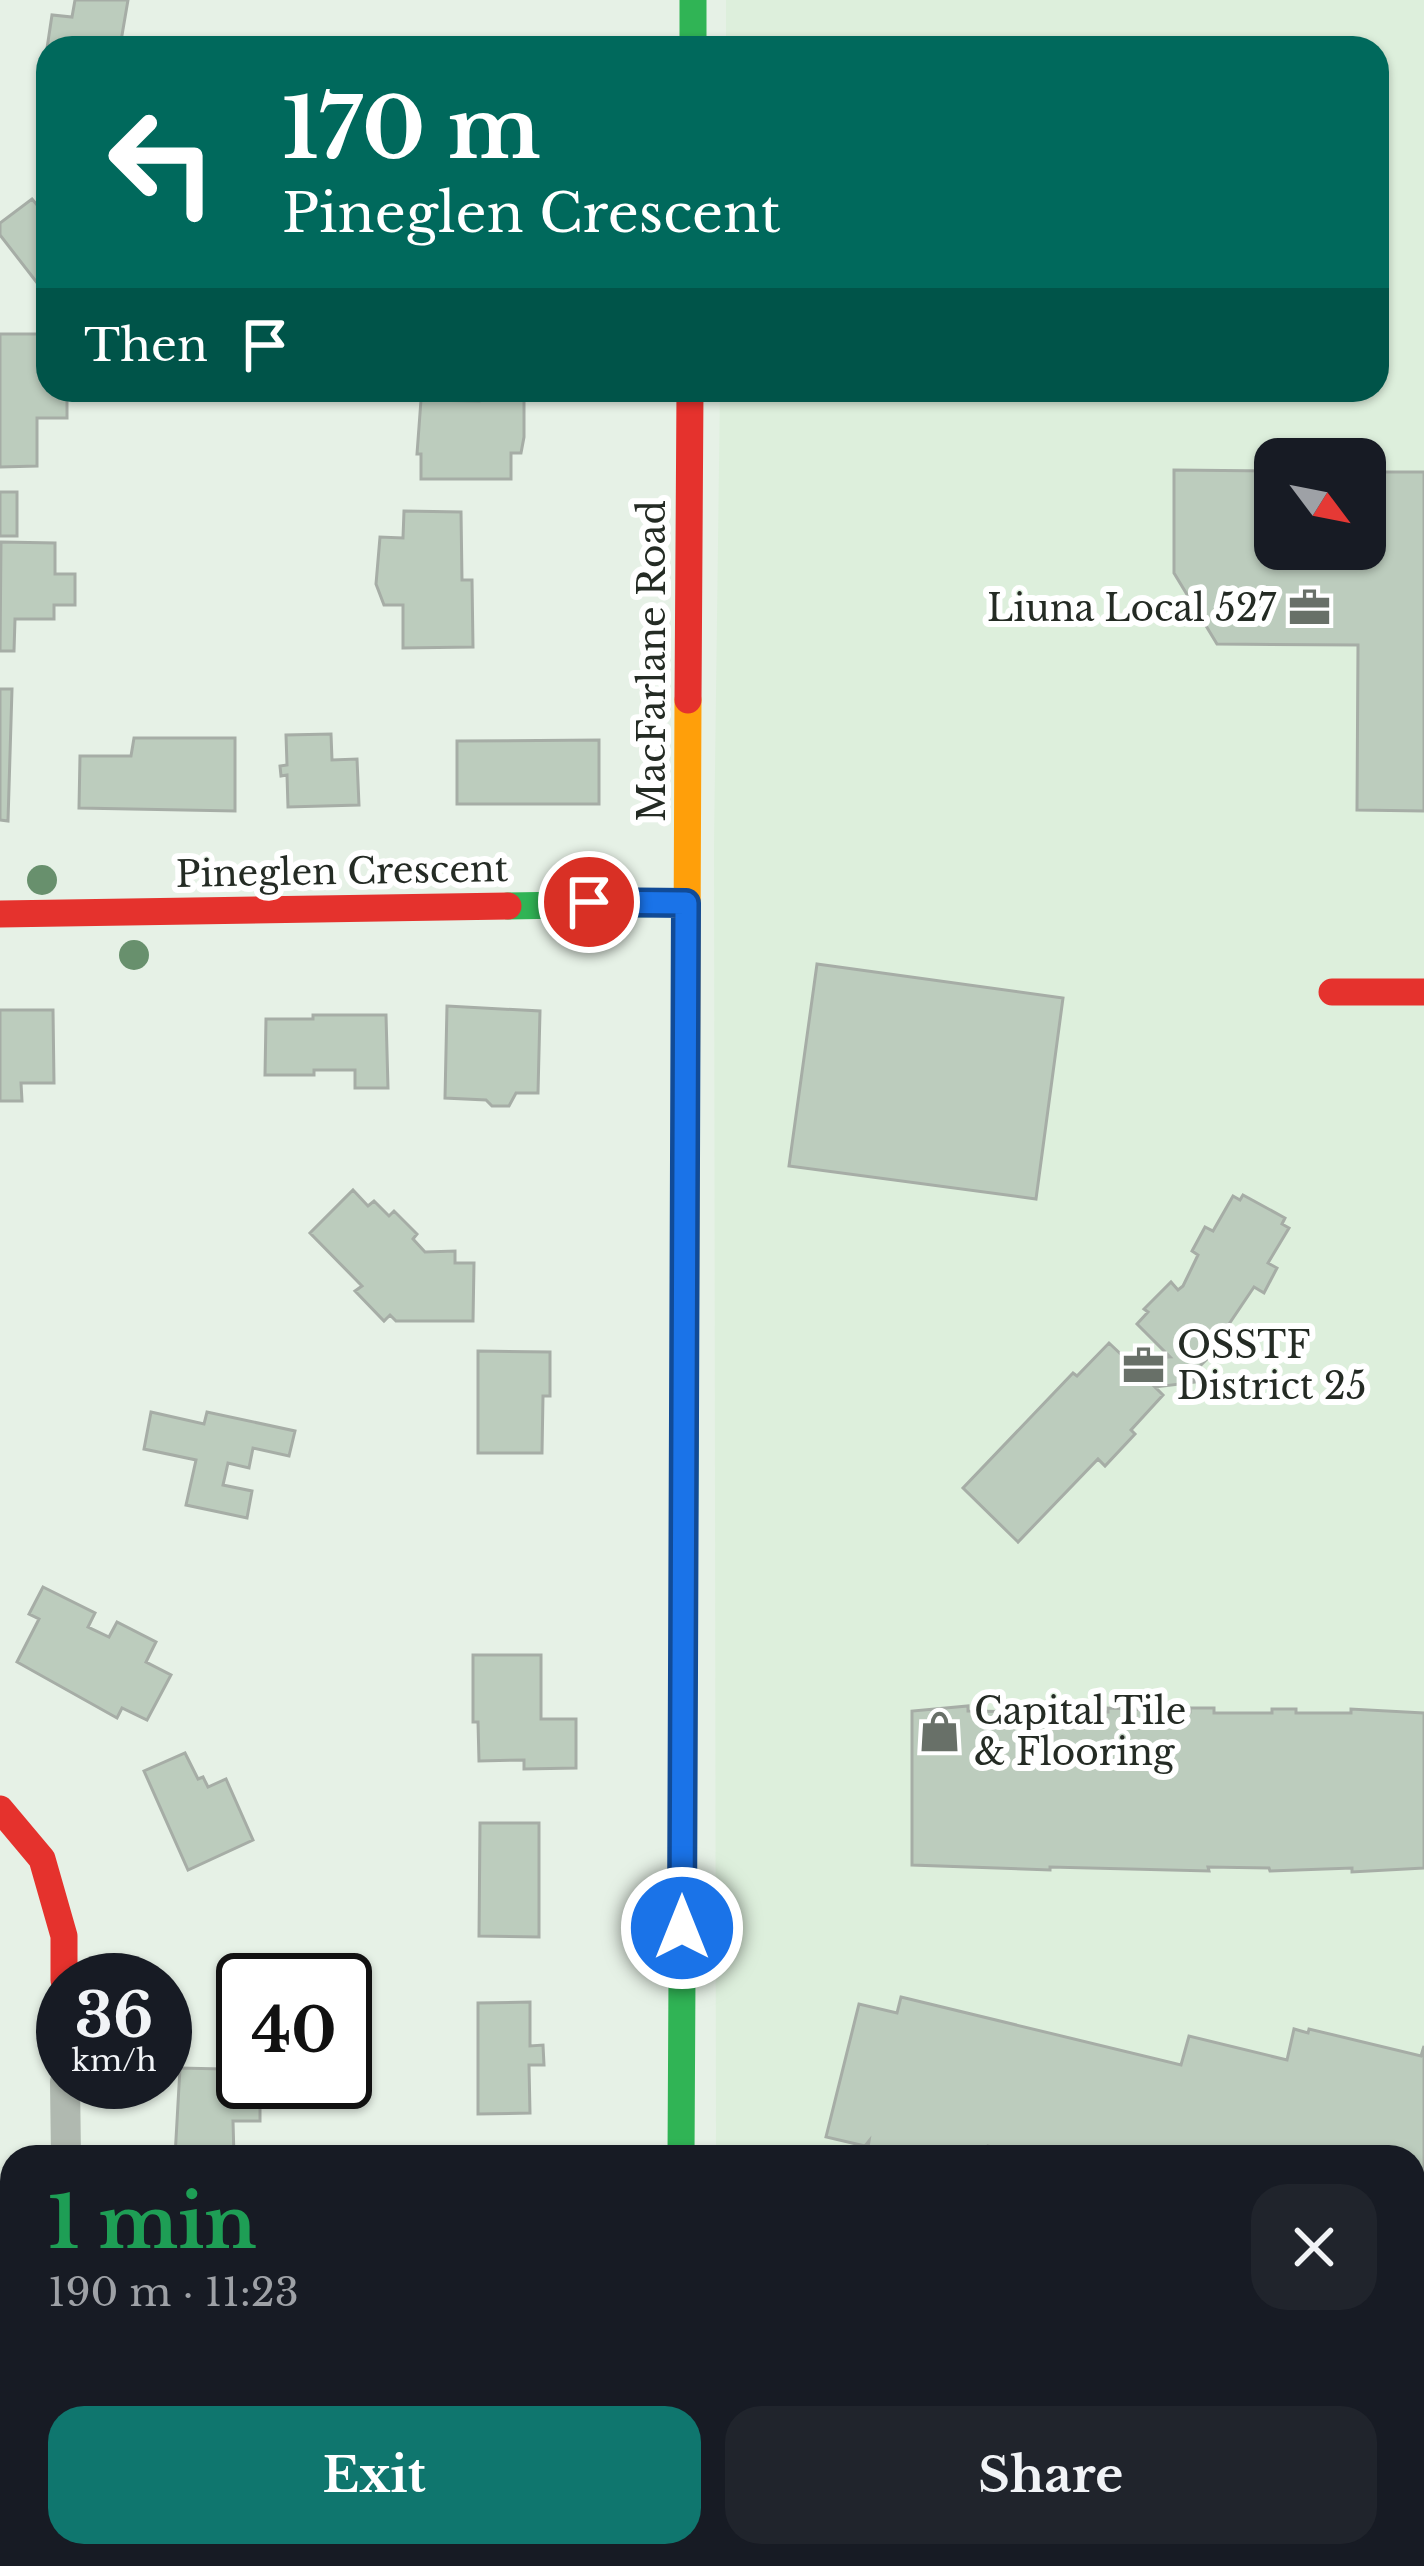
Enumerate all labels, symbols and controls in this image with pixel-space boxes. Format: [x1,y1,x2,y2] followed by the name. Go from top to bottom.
[282,77,541,181] text: 170 m
[84,84,240,240] icon: left
[282,180,781,247] text: Pineglen Crescent
[232,312,298,378] icon: arrive
[84,317,208,373] text: Then
[1254,438,1386,570] north arrow
[1254,438,1386,570] map controls
[630,500,675,822] street label: MacFarlane Road
[1287,585,1333,631] office icon: Liuna Local 527
[987,586,1277,631] place label: Liuna Local 527
[175,846,509,897] street label: Pineglen Crescent
[538,851,640,953] pin
[556,869,622,935] icon: arrive
[1177,1323,1366,1409] place label: OSSTF District 25
[1120,1343,1166,1389] office icon: OSSTF District 25
[974,1689,1186,1775] place label: Capital Tile & Flooring
[917,1709,963,1755] shop icon: Capital Tile & Flooring
[619,1865,745,1991] position arrow
[216,1953,372,2109] speed limit sign: 40
[75,1979,153,2053] text: 36
[71,2042,157,2079] text: km/h
[48,2178,257,2267] text: 1 min
[1251,2184,1377,2310] button: close
[48,2268,299,2317] text: 190 m · 11:23
[48,2406,701,2544] button: Exit
[725,2406,1377,2544] button: Share

